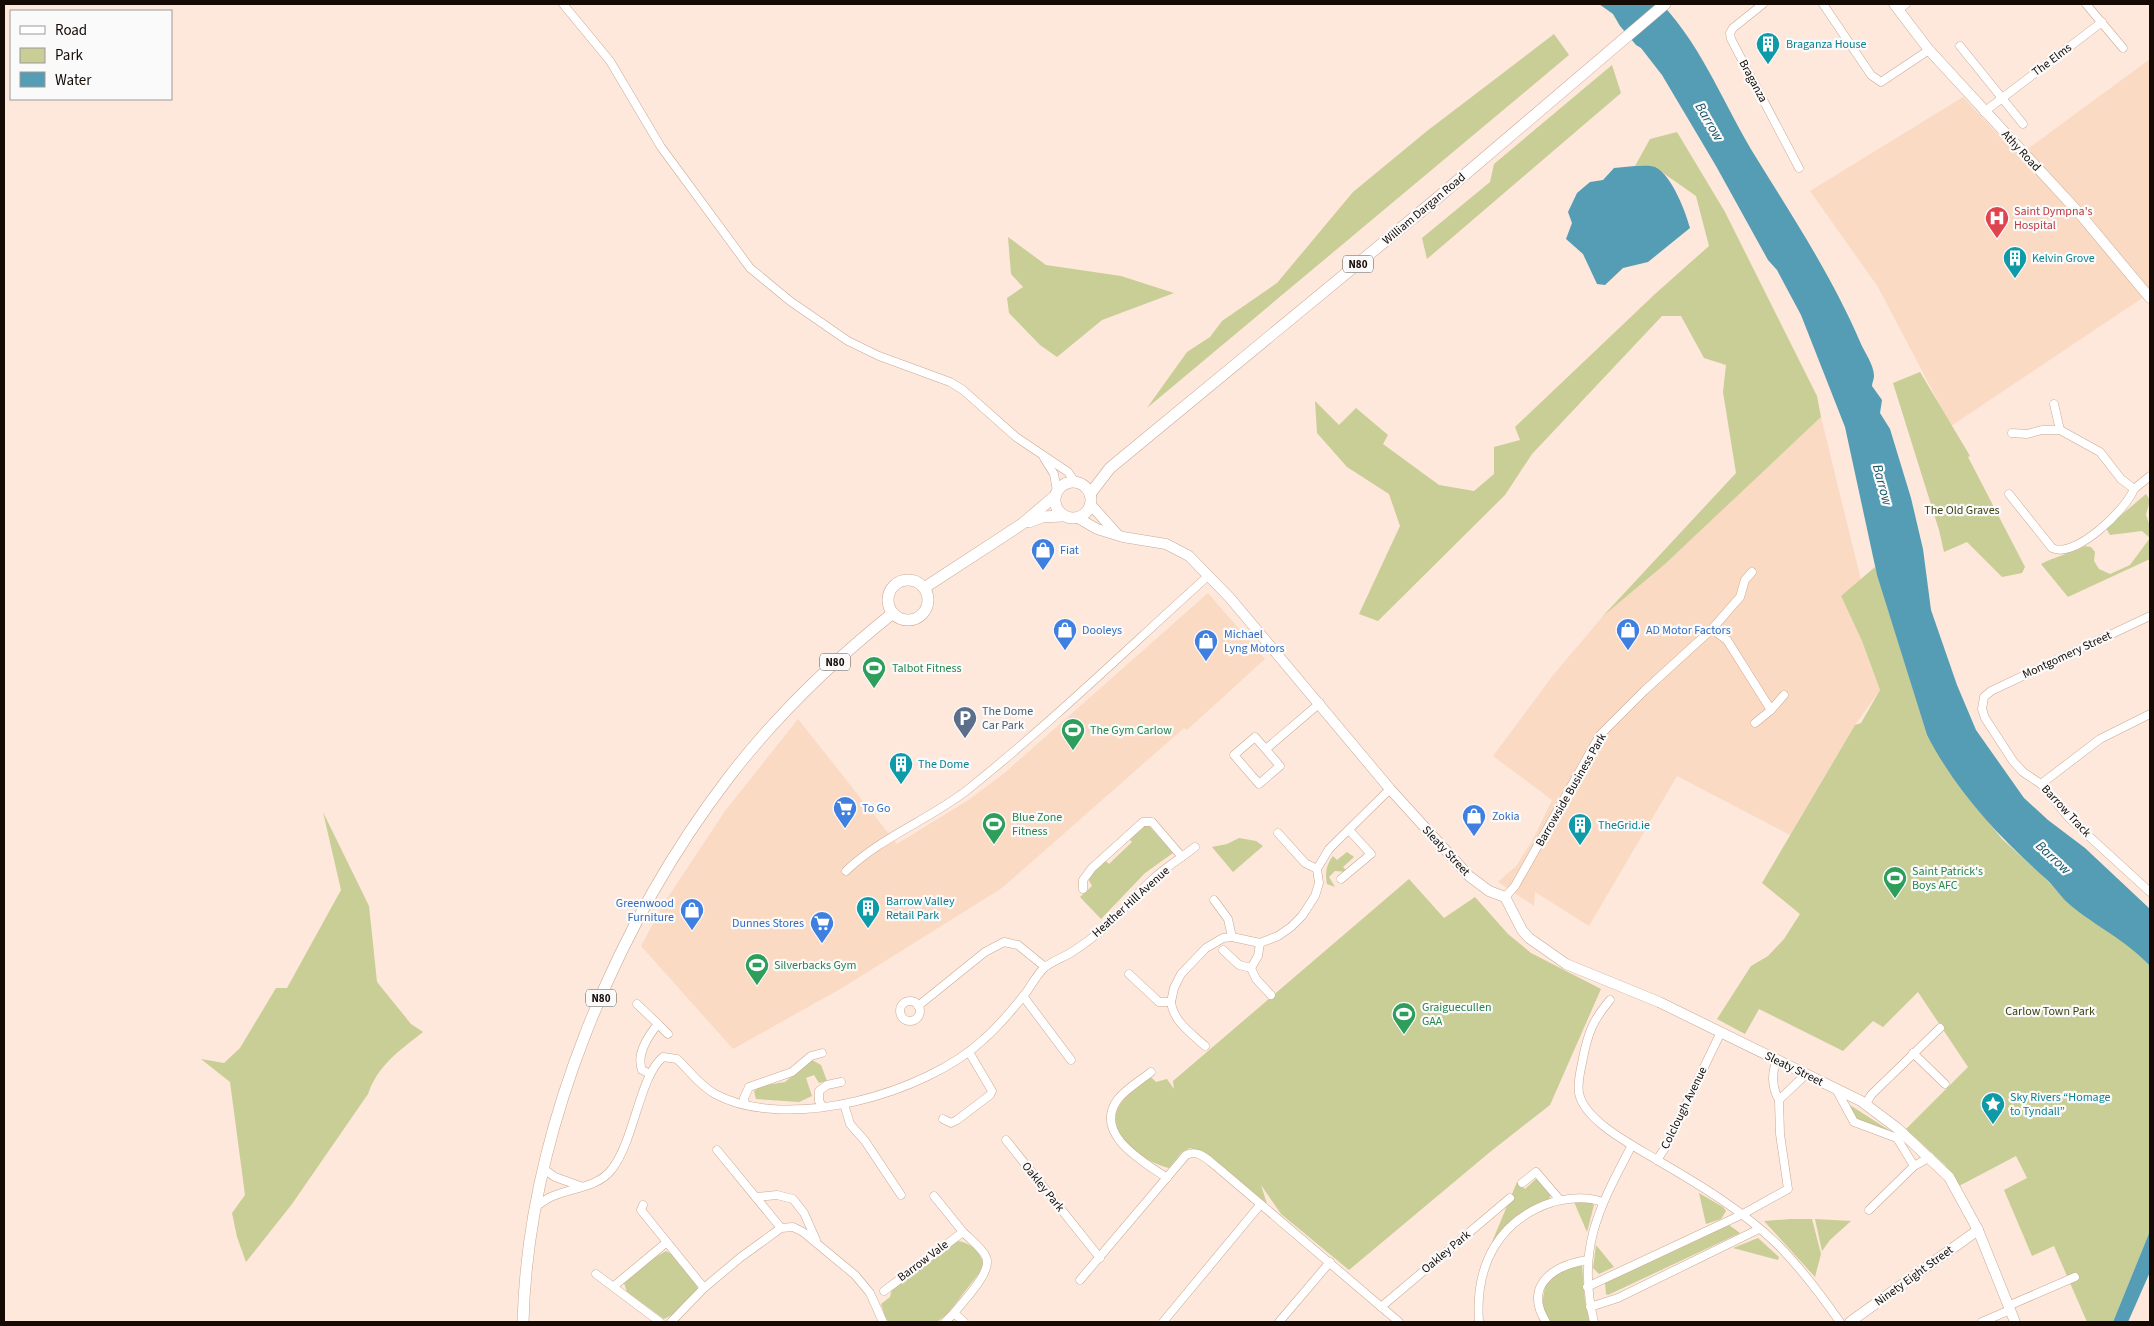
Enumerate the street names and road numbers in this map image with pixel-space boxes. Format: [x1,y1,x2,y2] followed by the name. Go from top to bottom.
[2029,39,2075,81] street label: The Elms
[1735,57,1771,105] street label: Braganza
[1997,127,2045,175] street label: Athy Road
[1379,169,1469,249] street label: William Dargan Road
[1343,255,1373,272] road number: N80
[2020,627,2114,683] street label: Montgomery Street
[820,654,850,670] road number: N80
[1532,730,1610,850] street label: Barrowside Business Park
[2037,781,2095,841] street label: Barrow Track
[1418,822,1474,880] street label: Sleaty Street
[1089,863,1173,941] street label: Heather Hill Avenue
[586,990,616,1006] road number: N80
[1762,1047,1826,1091] street label: Sleaty Street
[1657,1064,1711,1152] street label: Colclough Avenue
[1018,1159,1068,1216] street label: Oakley Park
[1418,1226,1474,1278] street label: Oakley Park
[894,1236,952,1286] street label: Barrow Vale
[1871,1242,1957,1310] street label: Ninety Eight Street

